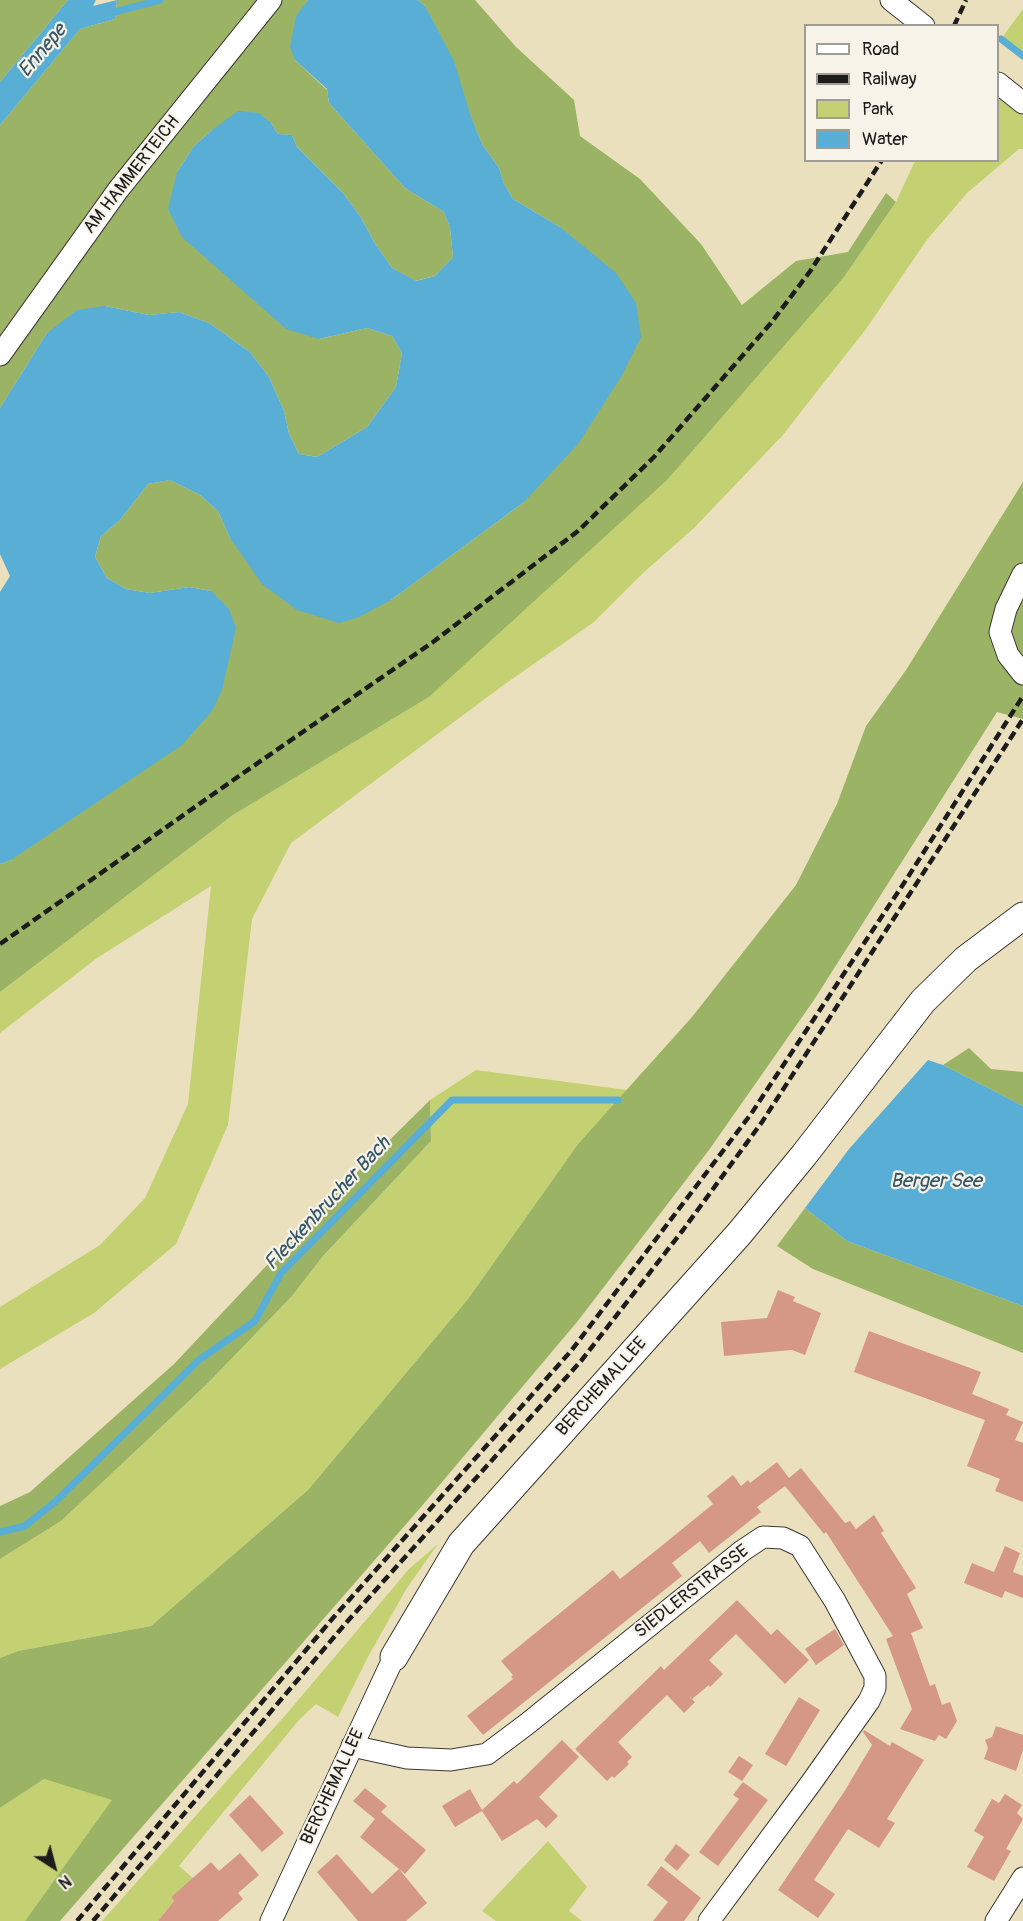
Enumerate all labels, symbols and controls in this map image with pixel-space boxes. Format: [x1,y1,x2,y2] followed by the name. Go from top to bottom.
[14,19,72,83] water label: Ennepe
[804,24,999,162] legend
[862,38,899,61] text: Road
[862,68,917,91] text: Railway
[862,98,894,121] text: Park
[79,112,185,238] street label: AM HAMMERTEICH
[862,128,908,151] text: Water
[260,1132,396,1276] water label: Fleckenbrucher Bach
[890,1170,982,1194] water label: Berger See
[552,1333,652,1441] street label: BERCHEMALLEE
[631,1541,753,1643] street label: SIEDLERSTRASSE
[297,1726,369,1848] street label: BERCHEMALLEE
[24,1837,84,1897] north arrow
[54,1870,75,1893] text: N

